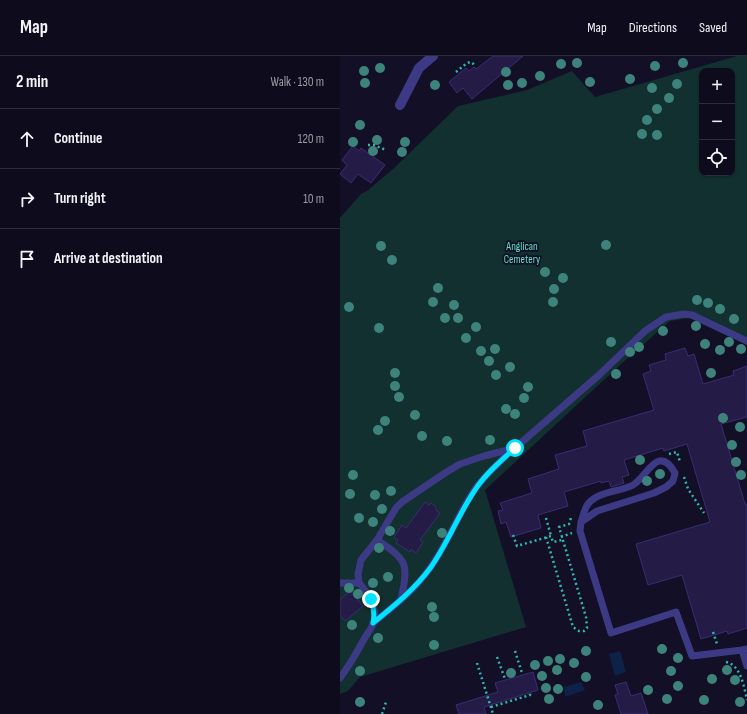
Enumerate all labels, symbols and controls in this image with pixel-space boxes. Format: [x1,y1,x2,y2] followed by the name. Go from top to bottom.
[20,16,48,39] text: Map
[587,19,607,36] text: Map
[629,19,677,36] text: Directions
[699,19,727,36] text: Saved
[699,68,735,176] map controls
[699,68,735,104] button: +
[16,72,48,92] text: 2 min
[271,74,324,90] text: Walk · 130 m
[699,104,735,140] button: −
[16,128,38,150] icon: ahead
[54,129,103,148] text: Continue
[298,131,324,147] text: 120 m
[699,140,735,176] button: locate
[16,188,38,210] icon: right
[54,189,106,208] text: Turn right
[303,191,324,207] text: 10 m
[504,240,541,266] park label: Anglican Cemetery
[16,248,38,270] icon: arrive
[54,249,163,268] text: Arrive at destination
[506,439,524,457] route start
[362,590,380,608] route end

